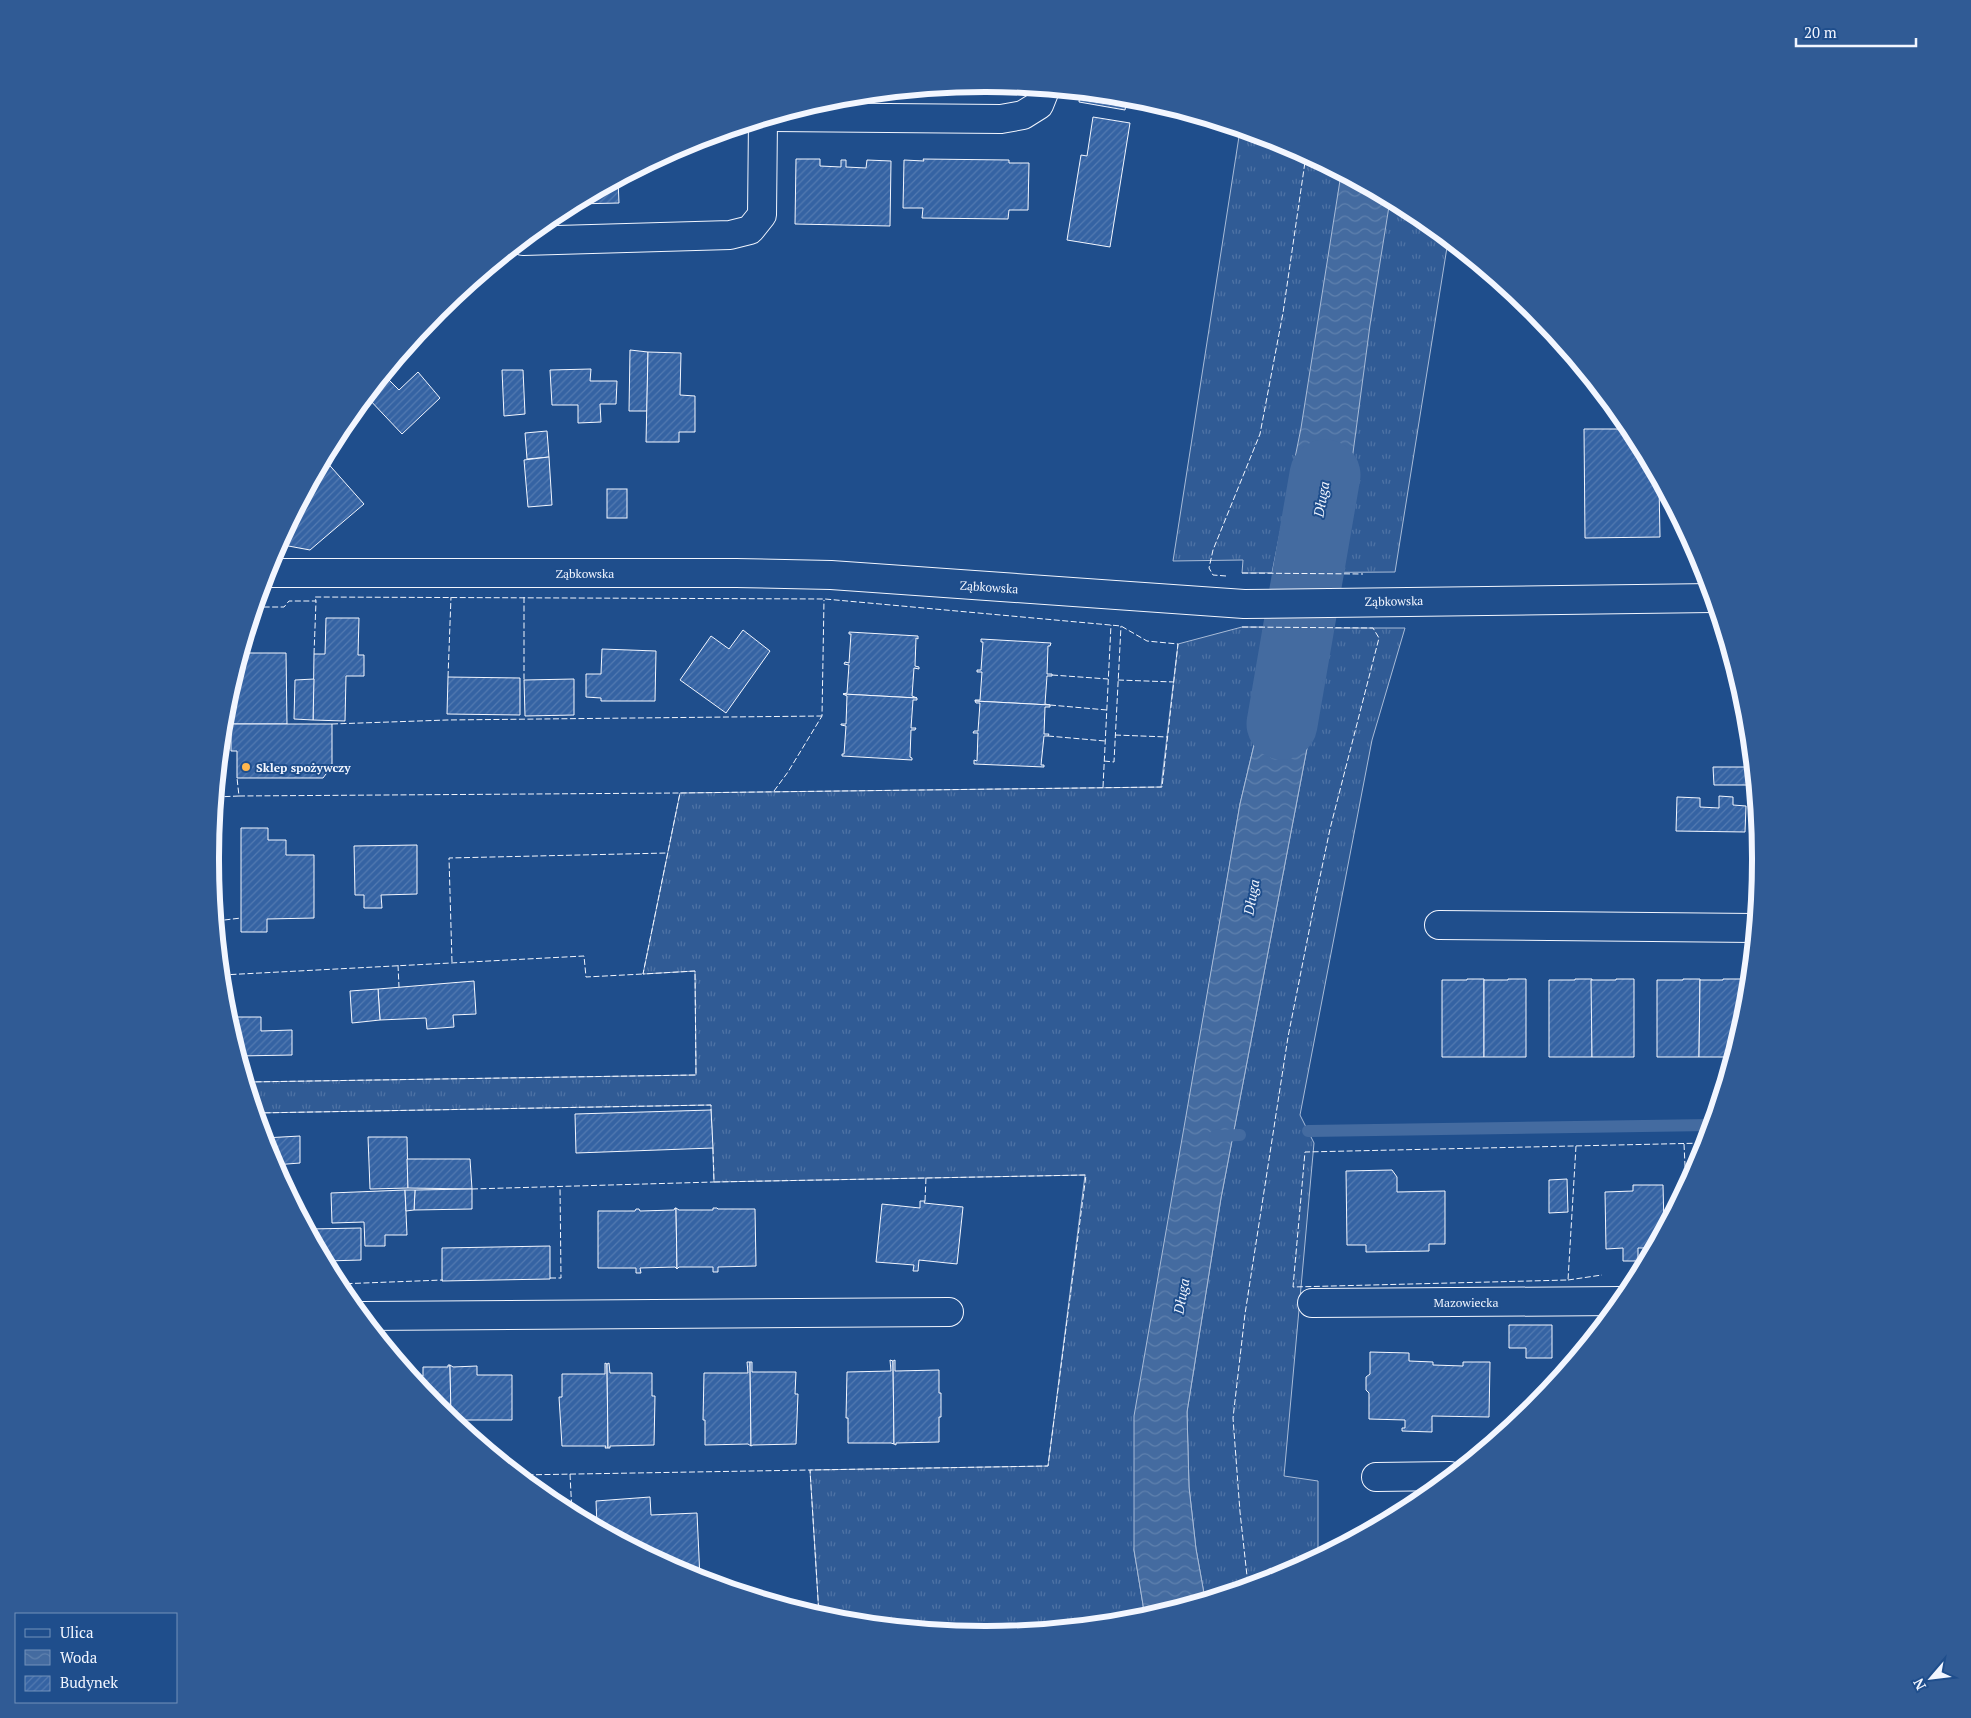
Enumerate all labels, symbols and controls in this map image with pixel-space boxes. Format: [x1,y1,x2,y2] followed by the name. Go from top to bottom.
[1796,15,1916,47] scale bar
[1804,22,1837,42] text: 20 m
[1308,480,1333,519] water label: Długa
[556,566,614,581] street label: Ząbkowska
[959,577,1019,597] street label: Ząbkowska
[1365,593,1423,609] street label: Ząbkowska
[256,760,351,775] place label: Sklep spożywczy
[240,761,252,773] marker: Sklep spożywczy
[1238,878,1263,917] water label: Długa
[1168,1277,1193,1316] water label: Długa
[1434,1295,1498,1310] street label: Mazowiecka
[15,1613,178,1703] legend
[60,1622,94,1642] text: Ulica
[60,1647,98,1667] text: Woda
[1906,1653,1956,1703] north arrow
[60,1672,118,1692] text: Budynek
[1908,1675,1930,1693] text: N

